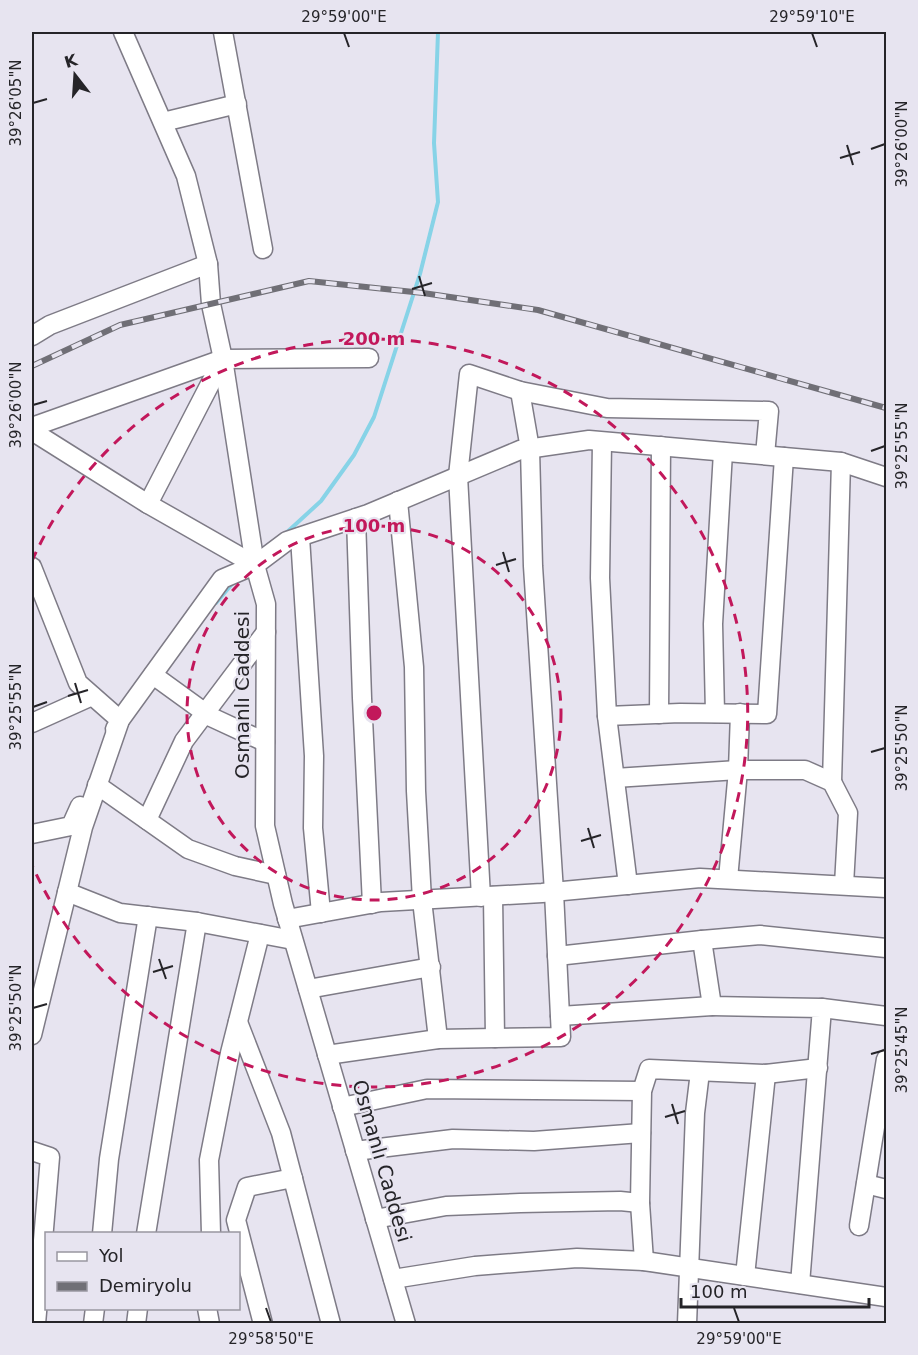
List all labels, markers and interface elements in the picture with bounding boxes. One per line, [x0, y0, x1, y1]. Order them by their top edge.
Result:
text: 29°59'00"E [301, 8, 387, 26]
text: 29°59'10"E [769, 8, 855, 26]
north arrow [45, 45, 105, 105]
text: K [62, 50, 80, 72]
text: 39°26'05"N [7, 59, 25, 147]
text: 39°26'00"N [893, 100, 911, 188]
text: 200 m [343, 328, 405, 349]
text: 39°26'00"N [7, 361, 25, 449]
text: 39°25'55"N [893, 402, 911, 490]
text: 100 m [343, 515, 405, 536]
street label: Osmanlı Caddesi [230, 611, 254, 779]
text: 39°25'55"N [7, 663, 25, 751]
centre of rings [364, 703, 384, 723]
text: 39°25'50"N [893, 704, 911, 792]
text: 39°25'50"N [7, 964, 25, 1052]
text: 39°25'45"N [893, 1006, 911, 1094]
street label: Osmanlı Caddesi [347, 1077, 417, 1245]
legend [45, 1232, 240, 1310]
text: Yol [98, 1245, 124, 1266]
scale bar [681, 1271, 868, 1309]
text: Demiryolu [99, 1275, 192, 1296]
text: 100 m [690, 1281, 748, 1302]
text: 29°58'50"E [228, 1330, 314, 1348]
text: 29°59'00"E [696, 1330, 782, 1348]

